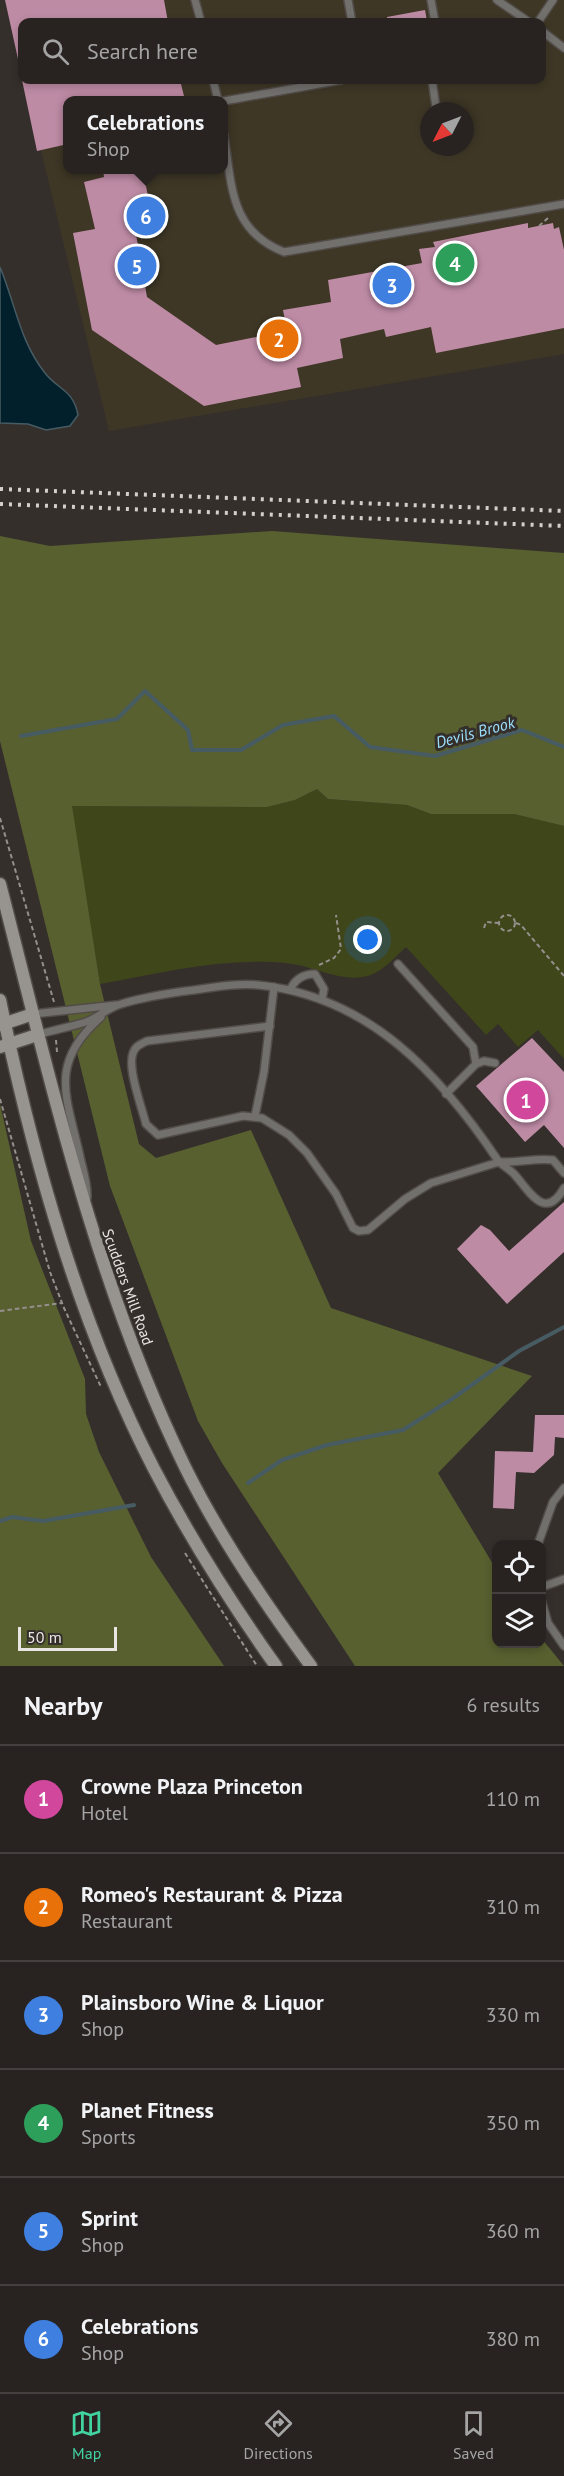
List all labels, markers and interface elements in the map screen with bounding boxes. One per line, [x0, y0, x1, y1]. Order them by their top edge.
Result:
search box [18, 18, 546, 84]
icon: search [39, 35, 72, 68]
text: Search here [87, 37, 198, 65]
popup [63, 96, 228, 174]
north arrow [420, 102, 474, 156]
text: Celebrations [87, 108, 204, 136]
text: Shop [87, 136, 130, 162]
pin: 6 [126, 194, 166, 238]
pin: 4 [436, 240, 474, 286]
pin: 5 [118, 244, 156, 288]
pin: 3 [372, 262, 412, 308]
pin: 2 [260, 316, 298, 362]
water label: Devils Brook [433, 712, 517, 752]
your location [353, 925, 382, 954]
pin: 1 [506, 1078, 546, 1122]
street label: Scudders Mill Road [98, 1226, 158, 1348]
map controls [492, 1540, 546, 1648]
button: locate [492, 1540, 546, 1594]
button: layers [492, 1594, 546, 1648]
scale bar [18, 1624, 117, 1652]
text: 50 m [27, 1627, 62, 1647]
text: Nearby [24, 1689, 102, 1722]
text: 6 results [467, 1692, 540, 1718]
text: Crowne Plaza Princeton [81, 1772, 303, 1800]
text: 1 [38, 1786, 49, 1812]
text: 110 m [486, 1786, 540, 1812]
text: Hotel [81, 1800, 128, 1826]
text: Romeo's Restaurant & Pizza [81, 1880, 343, 1908]
text: 2 [38, 1894, 49, 1920]
text: 310 m [486, 1894, 540, 1920]
text: Restaurant [81, 1908, 172, 1934]
text: Plainsboro Wine & Liquor [81, 1988, 324, 2016]
text: 3 [38, 2002, 49, 2028]
text: 330 m [486, 2002, 540, 2028]
text: Shop [81, 2016, 124, 2042]
text: Planet Fitness [81, 2096, 214, 2124]
text: 4 [38, 2110, 49, 2136]
text: 350 m [486, 2110, 540, 2136]
text: Sports [81, 2124, 136, 2150]
text: Sprint [81, 2204, 138, 2232]
text: 5 [38, 2218, 49, 2244]
text: 360 m [486, 2218, 540, 2244]
text: Shop [81, 2232, 124, 2258]
text: Celebrations [81, 2312, 198, 2340]
text: 6 [38, 2326, 49, 2352]
text: 380 m [486, 2326, 540, 2352]
text: Shop [81, 2340, 124, 2366]
tab: Map [70, 2407, 103, 2463]
tab: Directions [244, 2407, 313, 2463]
tab: Saved [453, 2407, 494, 2463]

